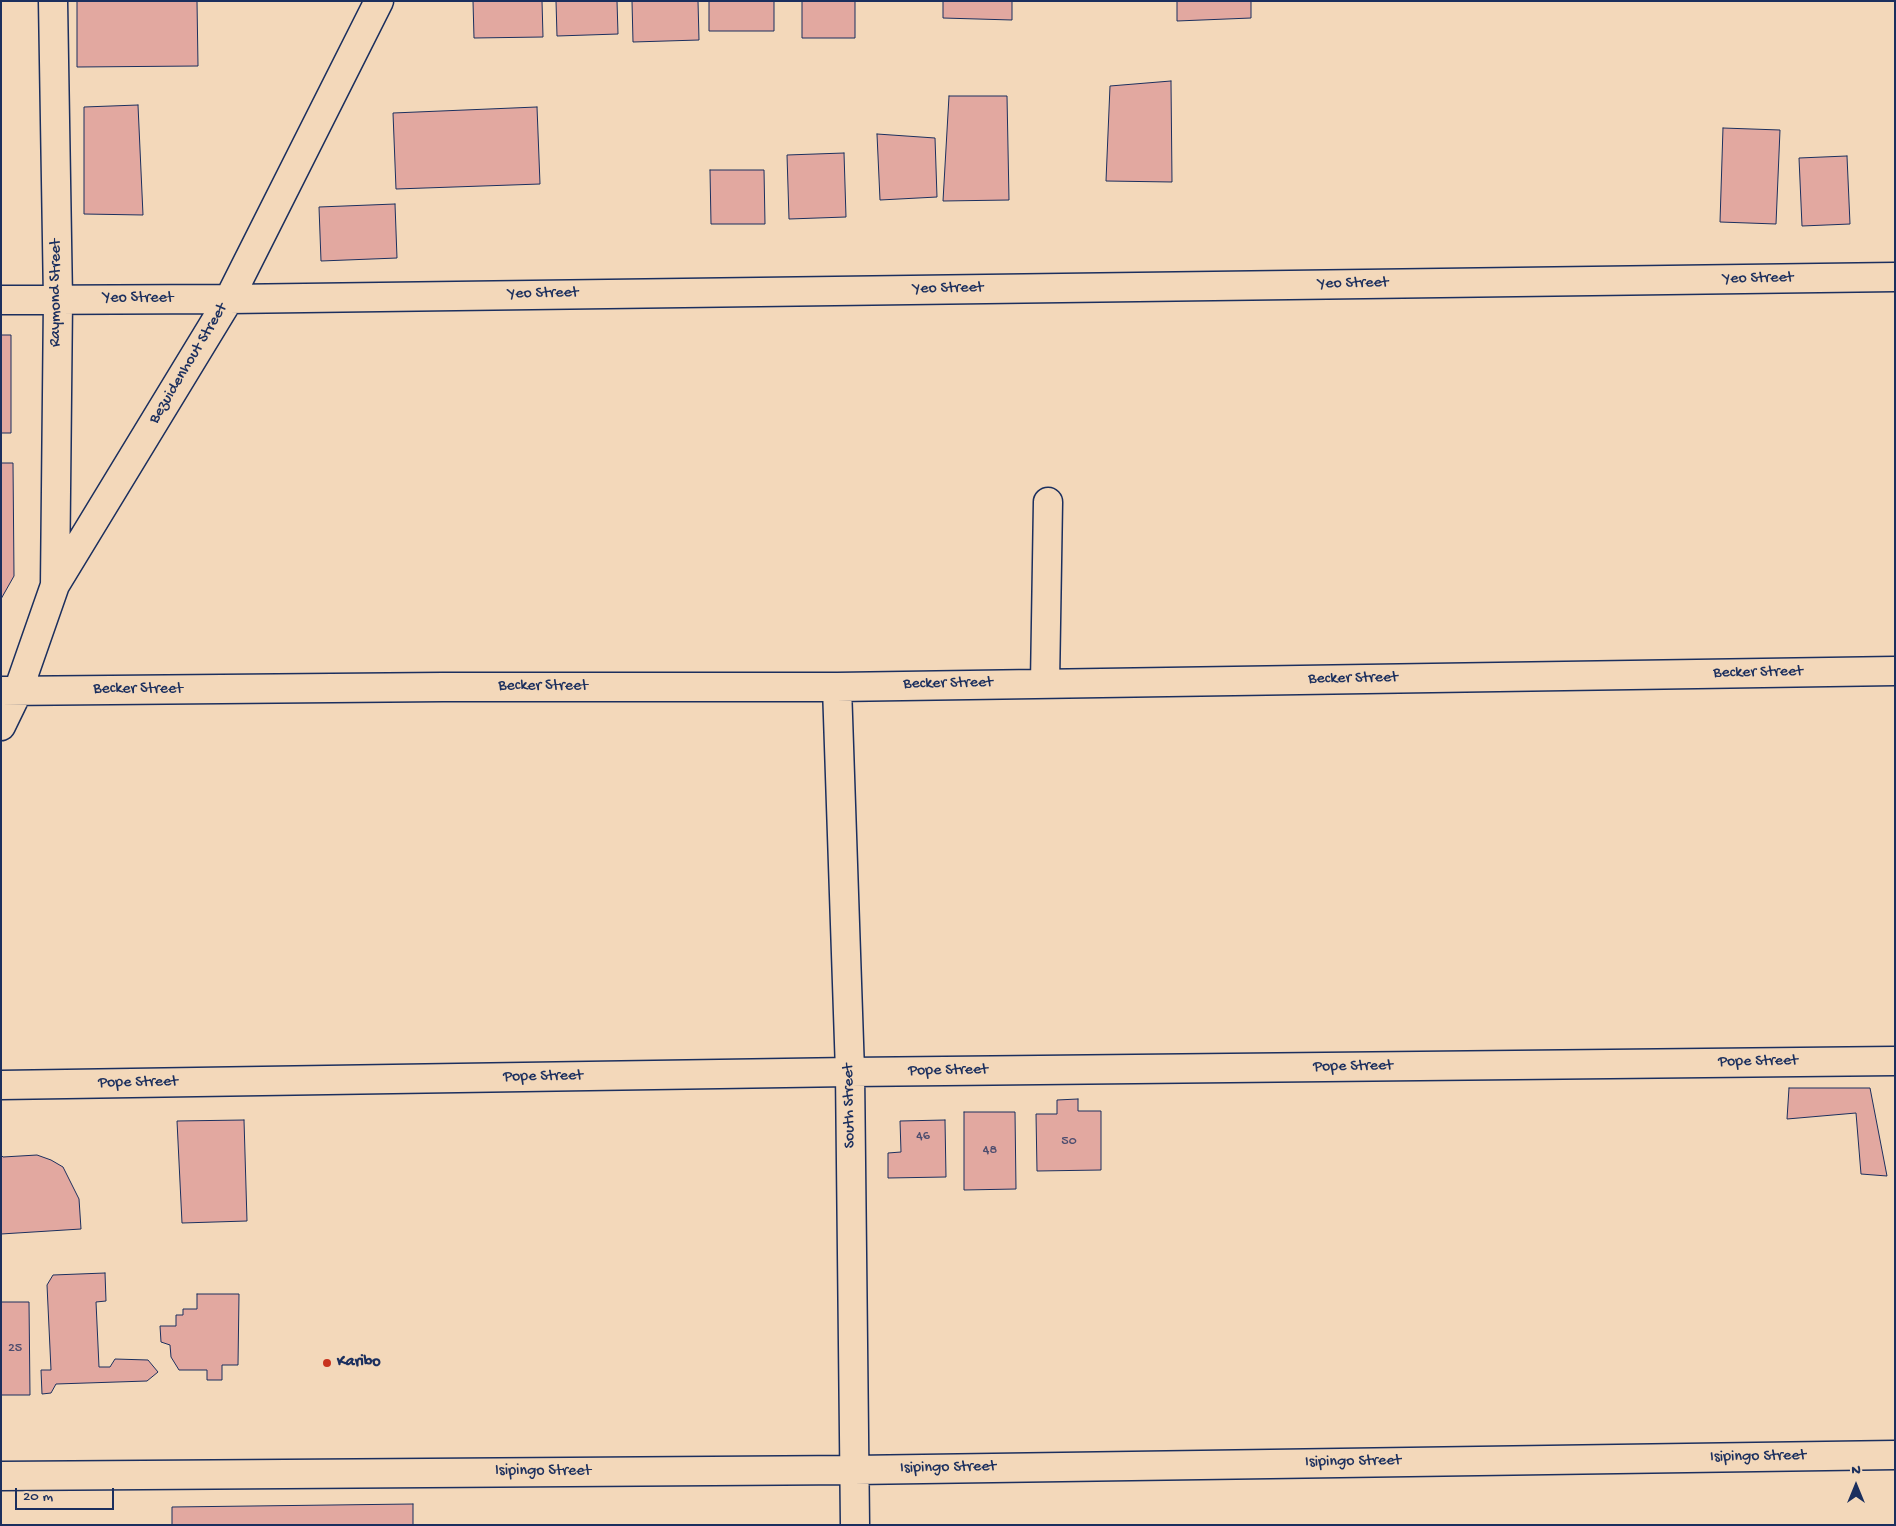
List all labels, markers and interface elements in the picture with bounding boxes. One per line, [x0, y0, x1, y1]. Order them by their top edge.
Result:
street label: Raymond Street [47, 239, 67, 347]
street label: Yeo Street [1723, 269, 1793, 289]
street label: Yeo Street [1318, 274, 1388, 294]
street label: Yeo Street [913, 279, 983, 299]
street label: Yeo Street [508, 284, 578, 304]
street label: Yeo Street [103, 289, 173, 309]
street label: Bezuidenhout Street [145, 300, 233, 428]
street label: Becker Street [1713, 663, 1803, 683]
street label: Becker Street [1308, 669, 1398, 689]
street label: Becker Street [903, 674, 993, 694]
street label: Becker Street [498, 677, 588, 697]
street label: Becker Street [93, 680, 183, 700]
street label: Pope Street [1718, 1052, 1798, 1072]
street label: Pope Street [1313, 1057, 1393, 1077]
street label: Pope Street [908, 1061, 988, 1081]
street label: South Street [840, 1063, 860, 1149]
street label: Pope Street [503, 1067, 583, 1087]
street label: Pope Street [98, 1073, 178, 1093]
house number: 46 [916, 1129, 930, 1145]
house number: 50 [1061, 1134, 1077, 1150]
house number: 48 [983, 1143, 997, 1159]
house number: 25 [8, 1341, 22, 1357]
place label: Karibo [337, 1353, 381, 1373]
marker: Karibo [321, 1357, 333, 1369]
street label: Isipingo Street [1710, 1447, 1806, 1467]
street label: Isipingo Street [1305, 1452, 1401, 1472]
street label: Isipingo Street [900, 1458, 996, 1478]
north arrow [1831, 1461, 1881, 1511]
street label: Isipingo Street [495, 1462, 591, 1482]
text: N [1851, 1462, 1861, 1479]
scale bar [18, 1478, 116, 1510]
text: 20 m [23, 1488, 53, 1506]

